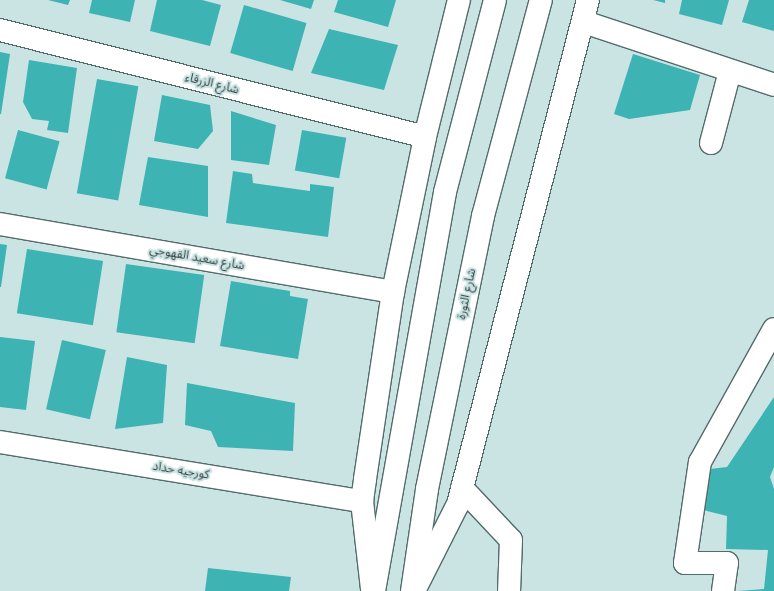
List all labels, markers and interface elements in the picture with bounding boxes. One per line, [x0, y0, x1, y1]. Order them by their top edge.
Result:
street label: شارع الزرقاء [183, 70, 241, 98]
street label: شارع سعيد القهوجي [148, 243, 246, 273]
street label: شارع الثورة [455, 267, 479, 321]
street label: كورجيه حداد [152, 459, 210, 483]

